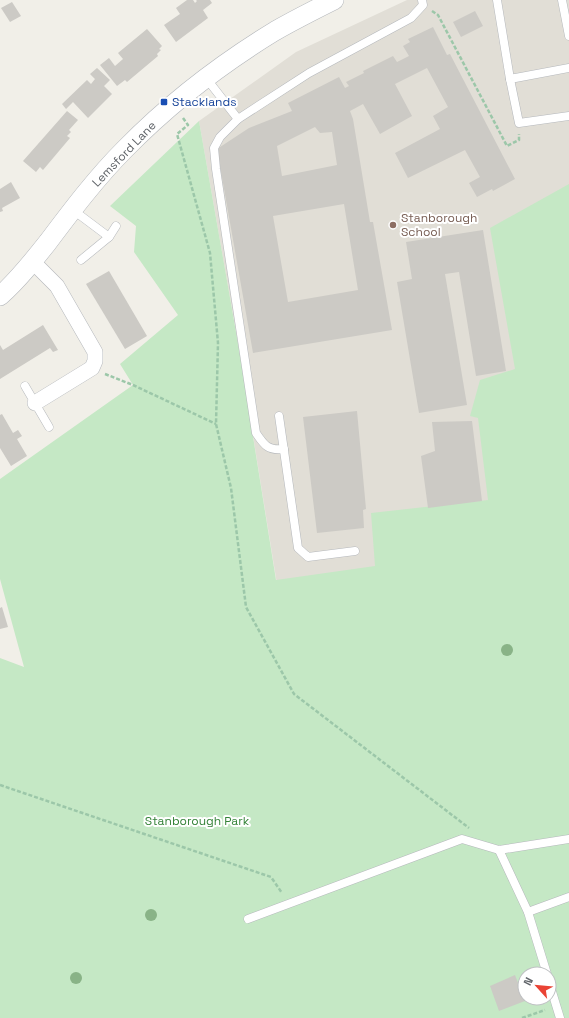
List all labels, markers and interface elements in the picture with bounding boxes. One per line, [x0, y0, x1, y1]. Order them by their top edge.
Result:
place label: Stacklands [172, 94, 236, 110]
marker: Stacklands [159, 97, 169, 107]
street label: Lemsford Lane [89, 118, 159, 190]
place label: Stanborough School [401, 210, 477, 240]
marker: Stanborough School [388, 220, 398, 230]
park label: Stanborough Park [145, 813, 250, 829]
north arrow [517, 966, 557, 1006]
text: N [520, 975, 536, 988]

